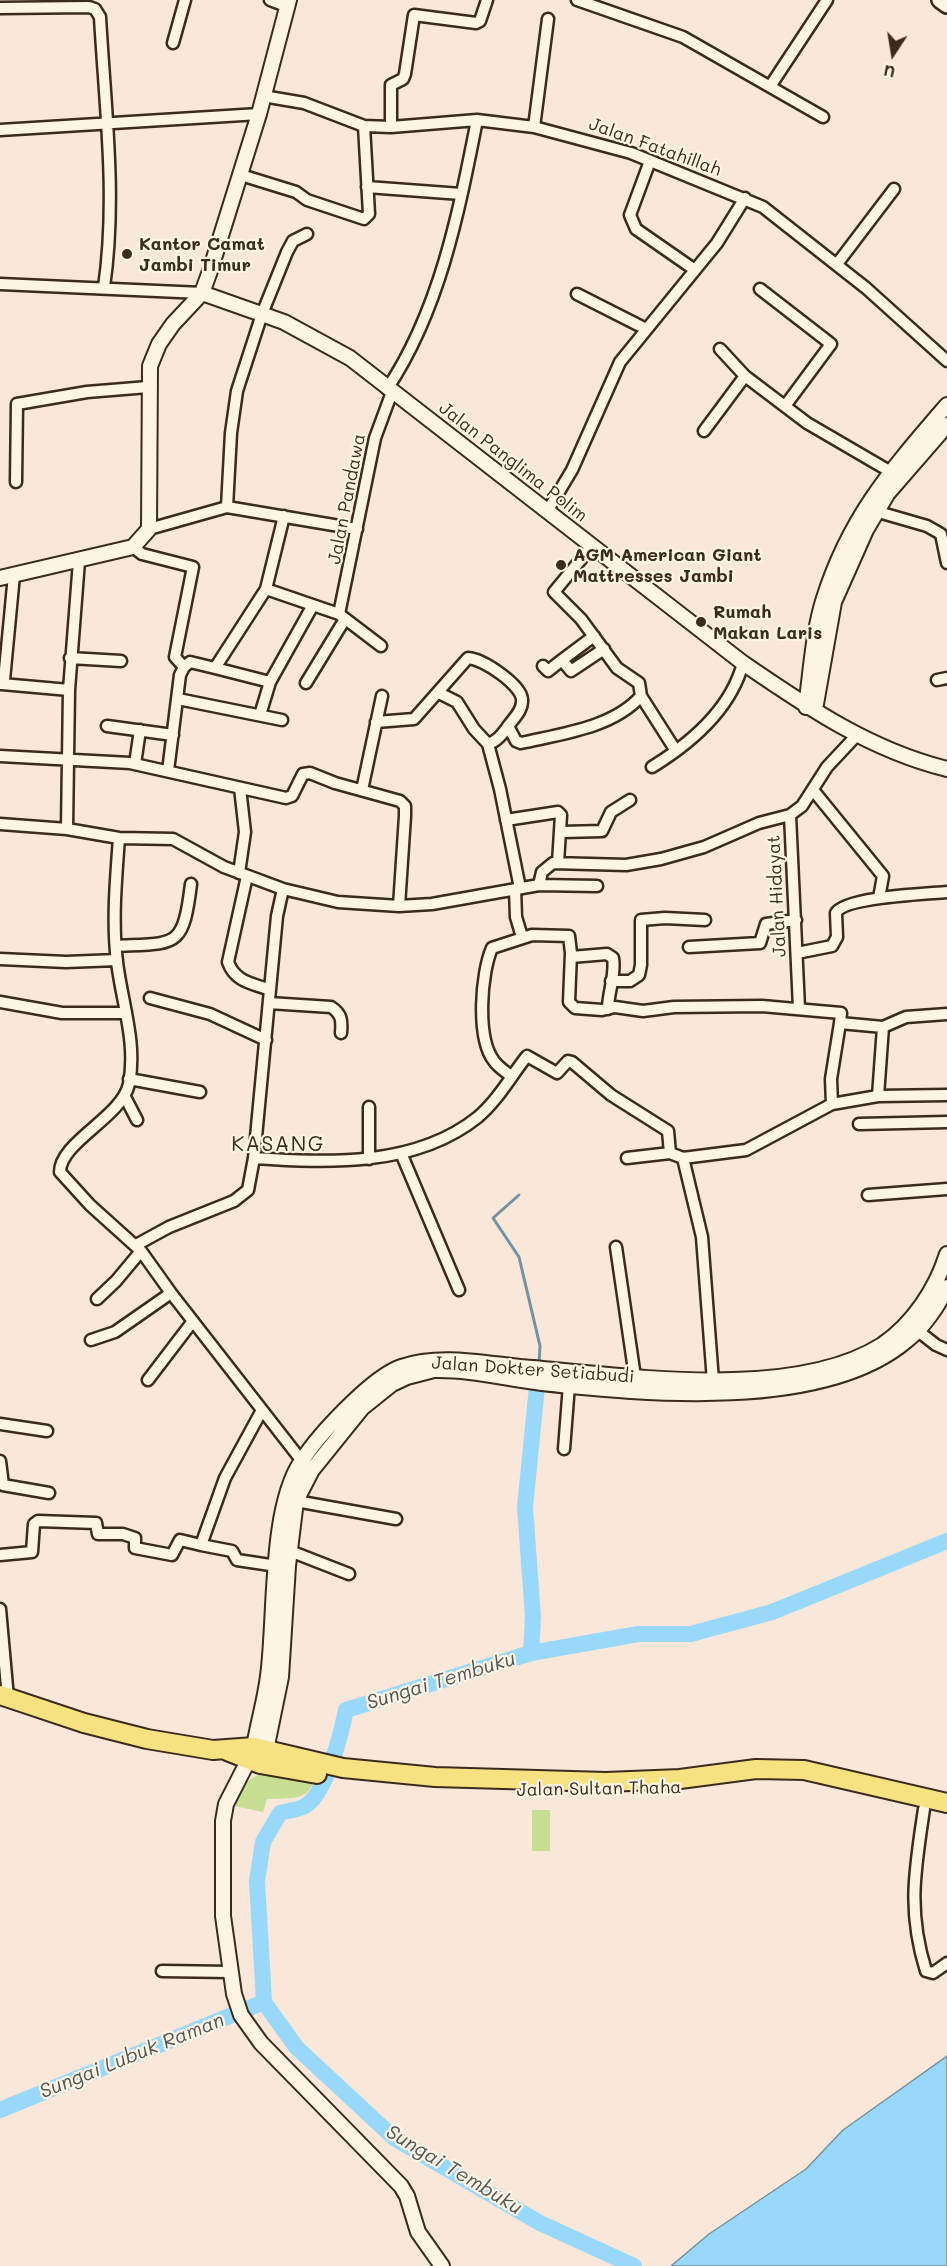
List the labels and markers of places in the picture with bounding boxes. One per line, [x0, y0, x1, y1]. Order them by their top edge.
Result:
place label: Kantor Camat Jambi Timur [139, 233, 265, 276]
marker: Kantor Camat Jambi Timur [120, 247, 134, 261]
place label: AGM American Giant Mattresses Jambi [573, 544, 761, 586]
marker: AGM American Giant Mattresses Jambi [554, 558, 568, 572]
place label: Rumah Makan Laris [713, 601, 822, 644]
marker: Rumah Makan Laris [694, 615, 708, 629]

